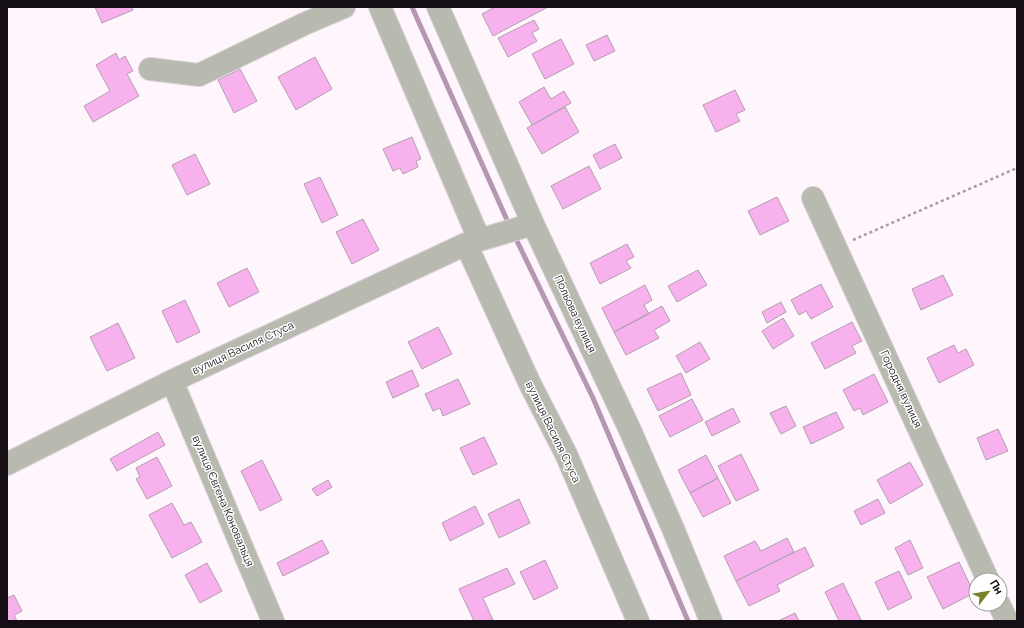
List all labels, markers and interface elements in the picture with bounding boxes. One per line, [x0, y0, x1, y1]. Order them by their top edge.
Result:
street label: Польова вулиця [551, 273, 599, 355]
street label: вулиця Василя Стуса [190, 319, 296, 377]
street label: Городня вулиця [877, 348, 925, 430]
street label: вулиця Василя Стуса [523, 379, 583, 485]
street label: вулиця Євгена Коновальця [189, 434, 257, 568]
north arrow [968, 572, 1008, 612]
text: Пн [987, 577, 1005, 597]

